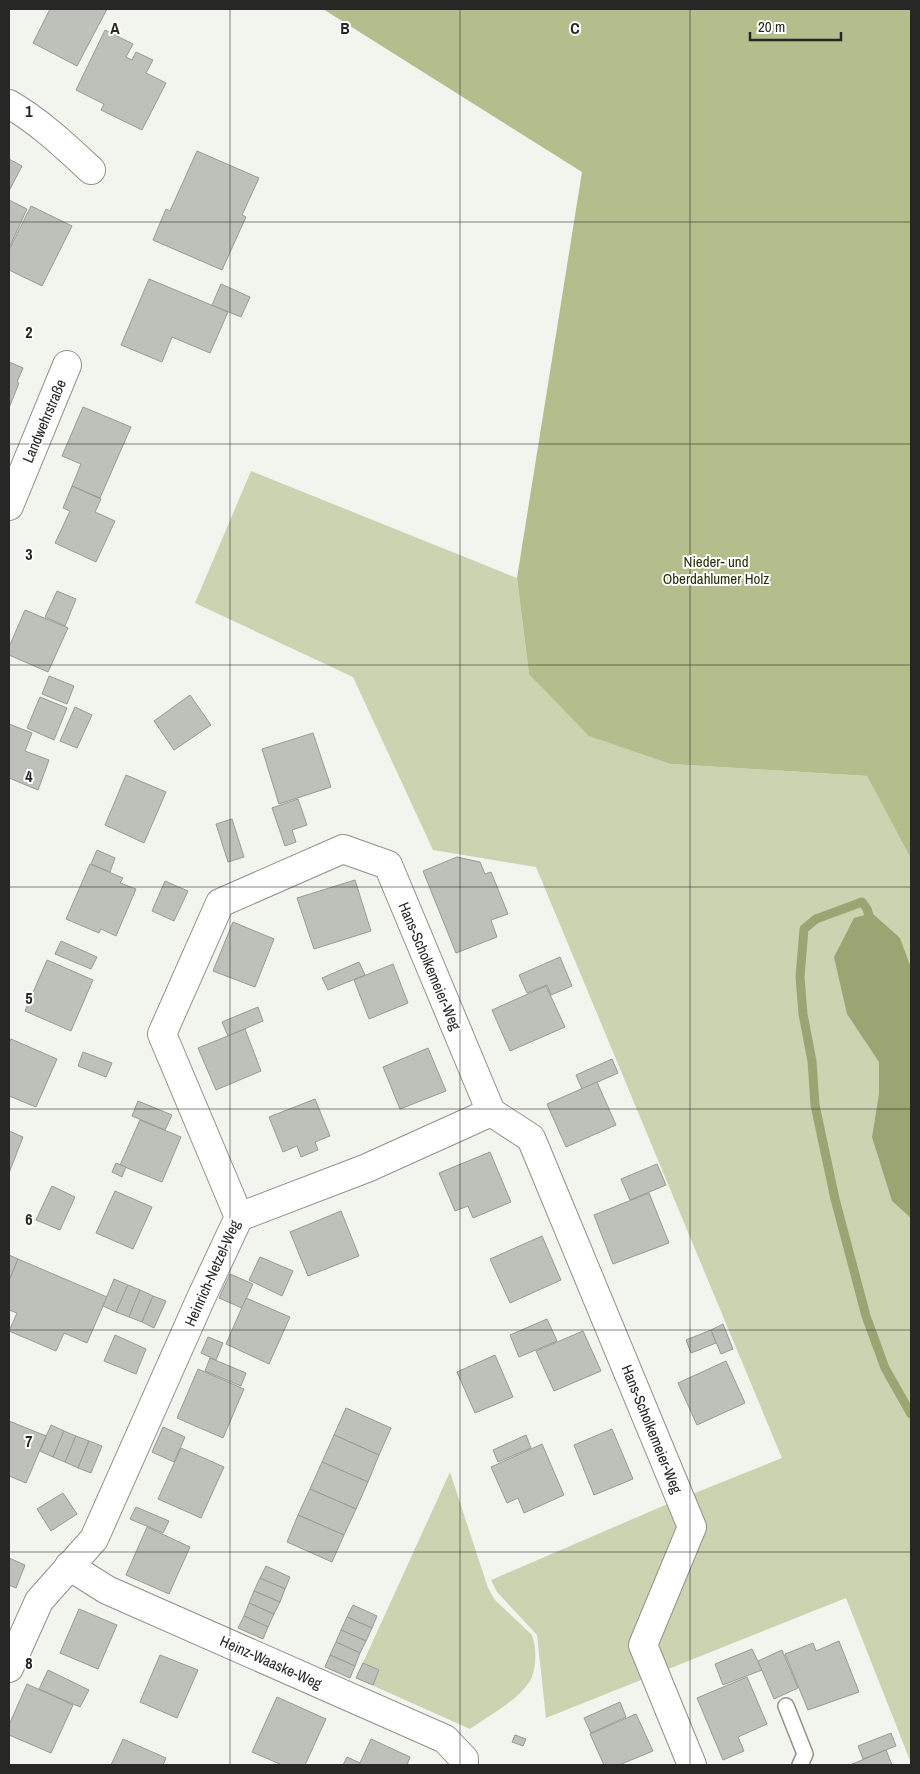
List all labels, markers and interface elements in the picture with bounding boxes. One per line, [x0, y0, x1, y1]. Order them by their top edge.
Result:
scale bar [750, 10, 841, 42]
text: 20 m [758, 16, 785, 37]
text: A [110, 17, 120, 39]
text: B [340, 17, 350, 39]
text: C [570, 17, 580, 39]
text: 1 [25, 100, 33, 122]
text: 2 [25, 321, 33, 343]
street label: Landwehrstraße [17, 376, 71, 466]
text: 3 [25, 543, 33, 565]
park label: Nieder- und Oberdahlumer Holz [663, 551, 769, 589]
text: 4 [25, 765, 33, 787]
street label: Hans-Scholkemeier-Weg [394, 899, 467, 1033]
text: 5 [25, 987, 33, 1009]
text: 6 [25, 1208, 33, 1230]
street label: Heinrich-Netzel-Weg [179, 1216, 245, 1330]
street label: Hans-Scholkemeier-Weg [617, 1361, 687, 1497]
text: 7 [25, 1430, 33, 1452]
street label: Heinz-Waaske-Weg [217, 1630, 325, 1694]
text: 8 [25, 1652, 33, 1674]

